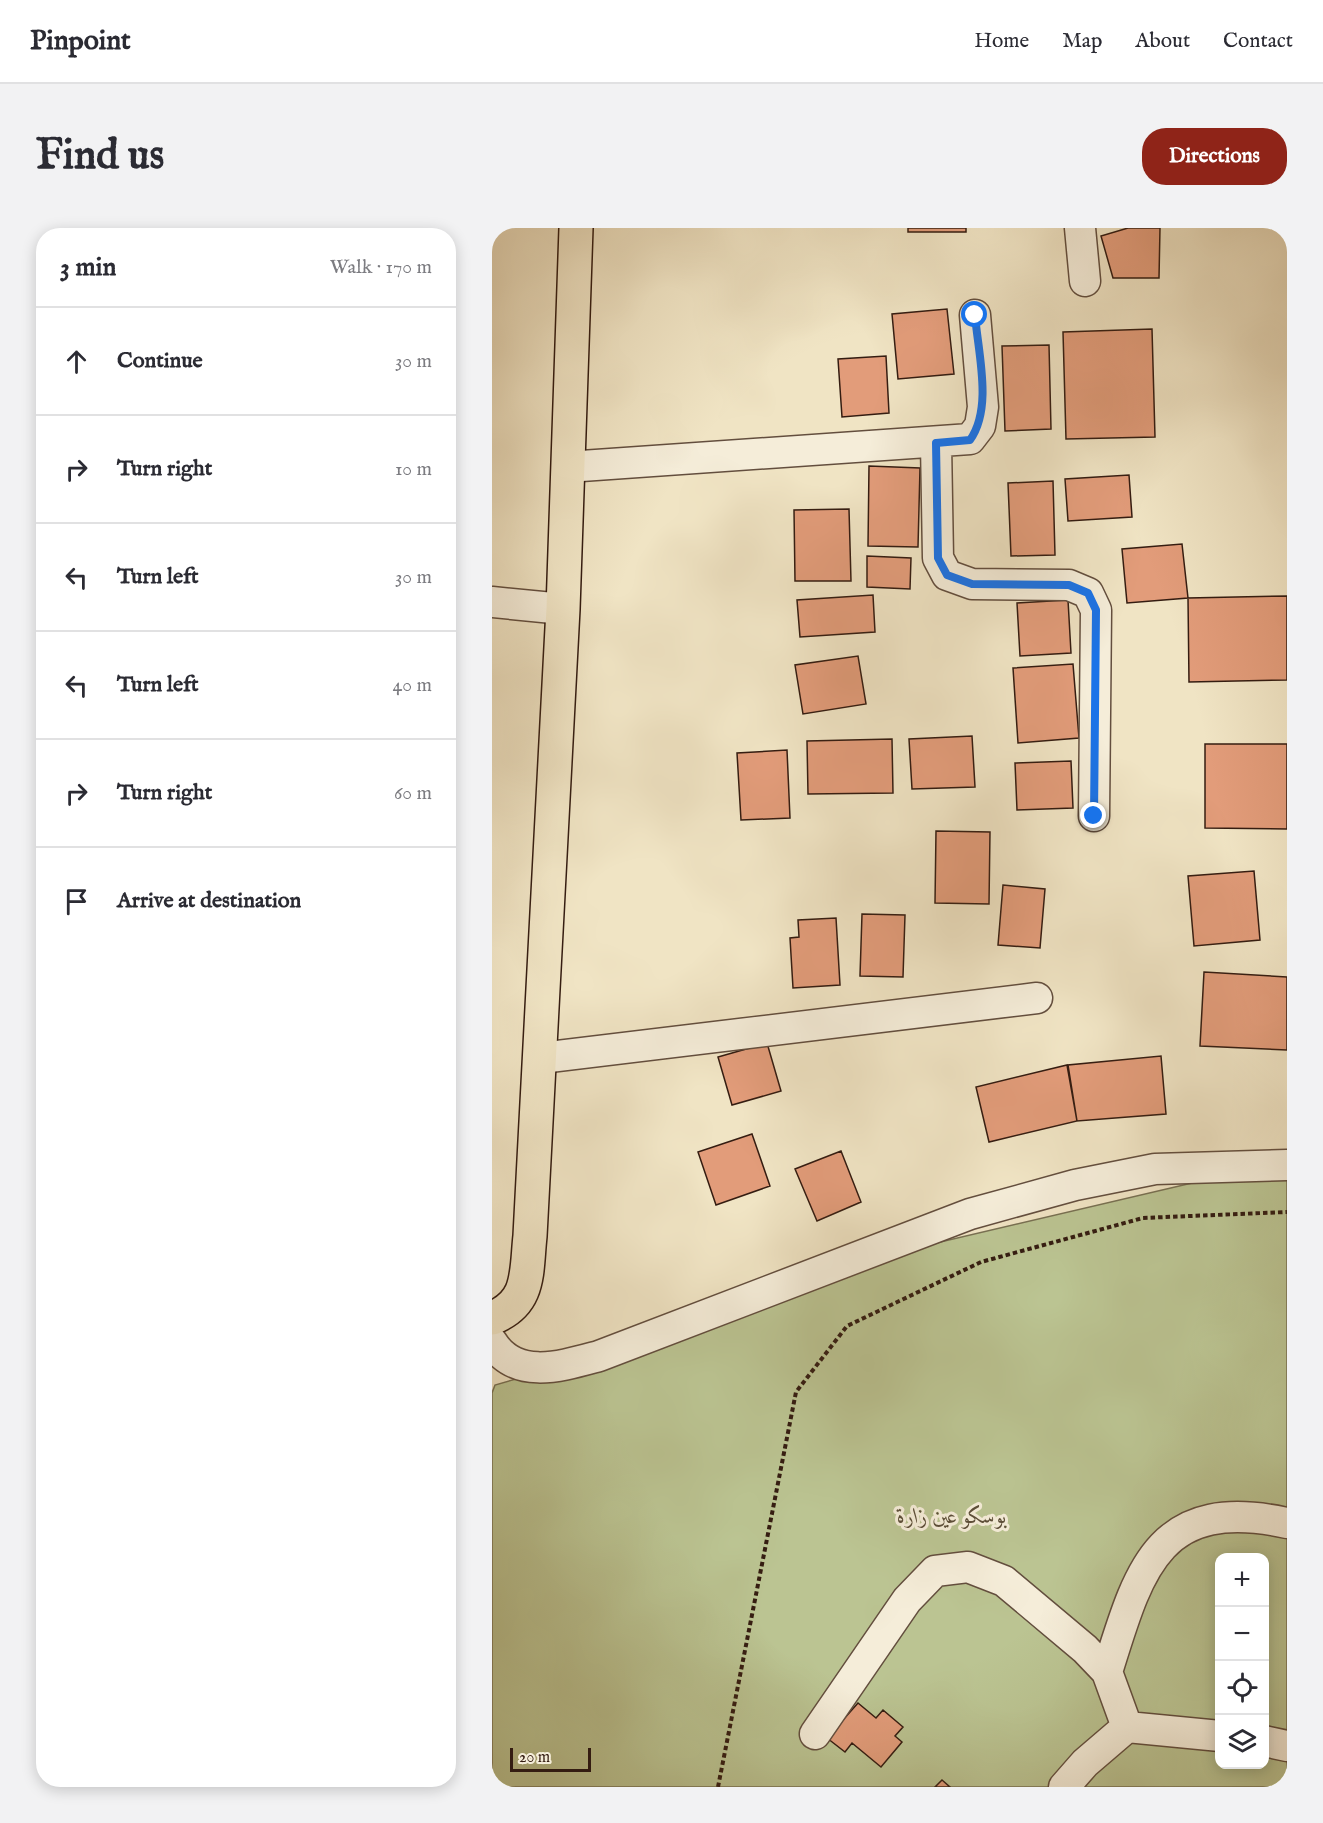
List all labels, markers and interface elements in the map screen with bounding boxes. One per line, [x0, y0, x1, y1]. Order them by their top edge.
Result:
text: Pinpoint [30, 24, 131, 59]
text: Home [974, 28, 1029, 55]
text: Map [1062, 28, 1102, 55]
text: About [1135, 28, 1190, 55]
text: Contact [1223, 28, 1293, 55]
button: Directions [1142, 128, 1287, 185]
text: Find us [36, 130, 164, 183]
text: 3 min [60, 251, 116, 284]
text: Walk · 170 m [330, 255, 432, 280]
route start [961, 301, 987, 327]
icon: ahead [60, 345, 93, 378]
text: Continue [117, 347, 203, 375]
text: 30 m [395, 349, 432, 374]
icon: right [60, 453, 93, 486]
text: Turn right [117, 455, 212, 483]
text: 10 m [395, 457, 432, 482]
icon: left [60, 561, 93, 594]
text: Turn left [117, 563, 199, 591]
text: 30 m [395, 565, 432, 590]
icon: left [60, 669, 93, 702]
text: Turn left [117, 671, 199, 699]
text: 40 m [393, 673, 432, 698]
icon: right [60, 777, 93, 810]
text: Turn right [117, 779, 212, 807]
text: 60 m [394, 781, 432, 806]
route end [1080, 802, 1106, 828]
icon: arrive [60, 885, 93, 918]
text: Arrive at destination [117, 887, 301, 915]
park label: بوسكو عين زارة [896, 1503, 1007, 1531]
map controls [1215, 1553, 1269, 1769]
button: + [1215, 1553, 1269, 1607]
button: − [1215, 1607, 1269, 1661]
button: locate [1215, 1661, 1269, 1715]
button: layers [1215, 1715, 1269, 1769]
scale bar [510, 1745, 591, 1772]
text: 20 m [519, 1748, 550, 1768]

